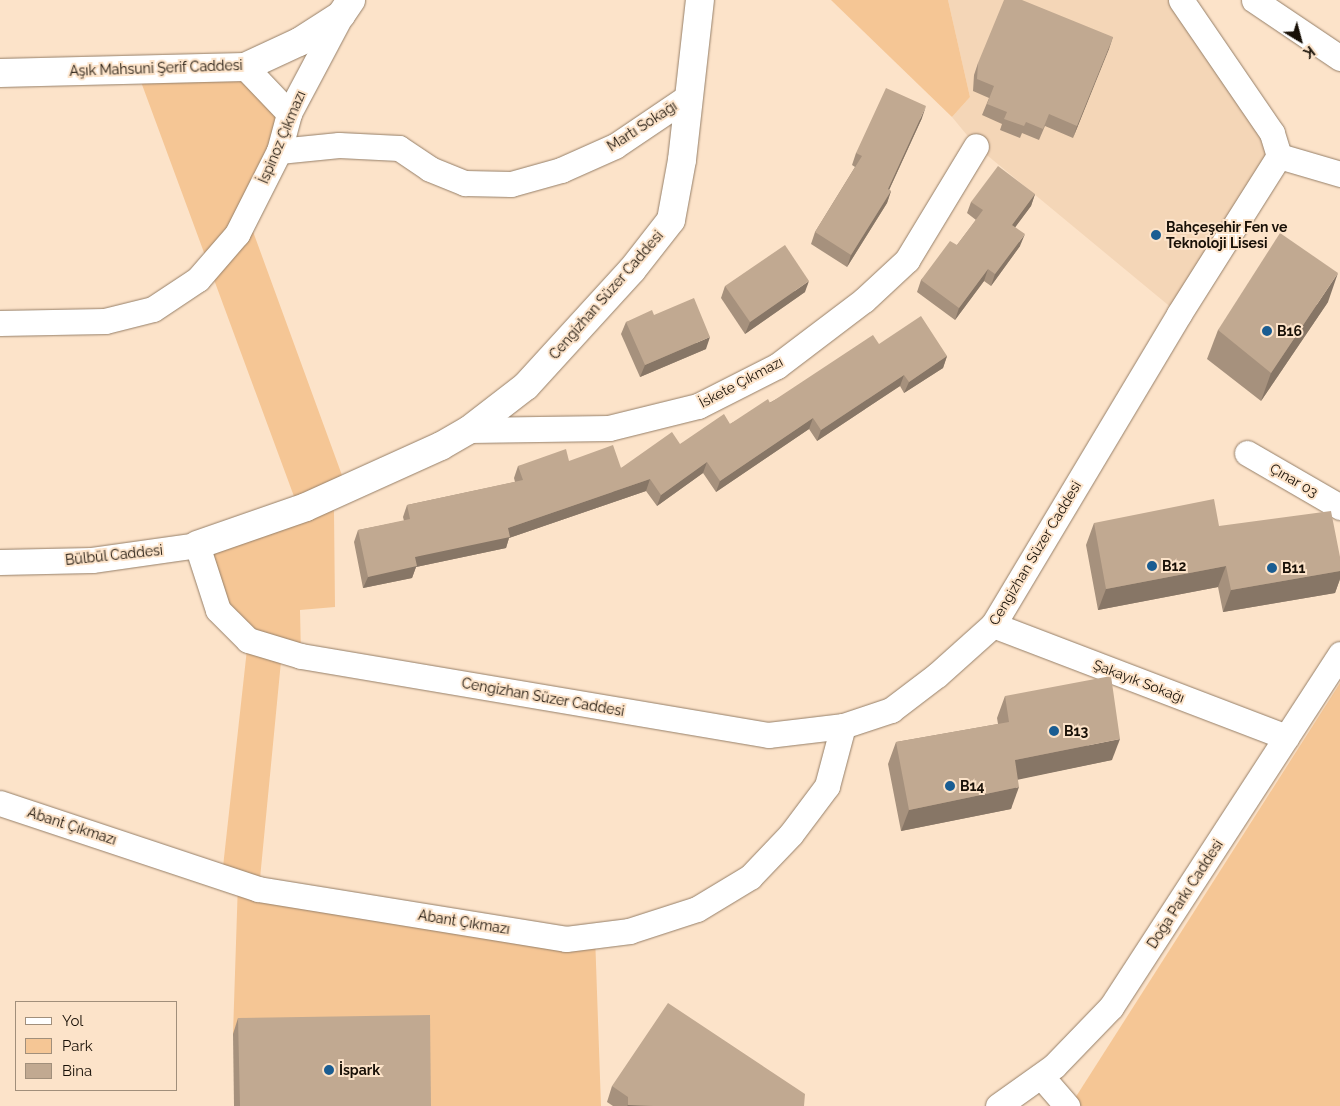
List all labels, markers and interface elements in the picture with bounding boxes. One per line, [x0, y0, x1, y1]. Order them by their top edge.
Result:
north arrow [1275, 15, 1325, 65]
text: K [1300, 43, 1318, 61]
street label: Aşık Mahsuni Şerif Caddesi [69, 57, 243, 79]
street label: İspinoz Çıkmazı [255, 88, 309, 186]
street label: Martı Sokağı [604, 97, 680, 155]
place label: Bahçeşehir Fen ve Teknoloji Lisesi [1166, 219, 1288, 252]
street label: Cengizhan Süzer Caddesi [546, 227, 666, 363]
marker: Bahçeşehir Fen ve Teknoloji Lisesi [1150, 229, 1162, 241]
place label: B16 [1277, 323, 1302, 339]
marker: B16 [1261, 325, 1273, 337]
street label: İskete Çıkmazı [696, 353, 786, 411]
street label: Çınar 03 [1267, 459, 1321, 501]
street label: Cengizhan Süzer Caddesi [985, 478, 1085, 628]
street label: Bülbül Caddesi [64, 541, 164, 569]
place label: B12 [1162, 558, 1186, 574]
marker: B12 [1146, 560, 1158, 572]
place label: B11 [1282, 560, 1305, 576]
marker: B11 [1266, 562, 1278, 574]
street label: Şakayık Sokağı [1091, 656, 1187, 706]
street label: Cengizhan Süzer Caddesi [460, 674, 626, 720]
place label: B13 [1064, 723, 1088, 739]
marker: B13 [1048, 725, 1060, 737]
place label: B14 [960, 778, 984, 794]
marker: B14 [944, 780, 956, 792]
street label: Abant Çıkmazı [25, 804, 119, 848]
street label: Doğa Parkı Caddesi [1144, 837, 1226, 951]
street label: Abant Çıkmazı [417, 906, 511, 938]
legend [15, 1001, 178, 1091]
text: Yol [62, 1012, 83, 1030]
text: Park [62, 1037, 93, 1055]
text: Bina [62, 1062, 92, 1080]
place label: İspark [339, 1062, 380, 1078]
marker: İspark [323, 1064, 335, 1076]

